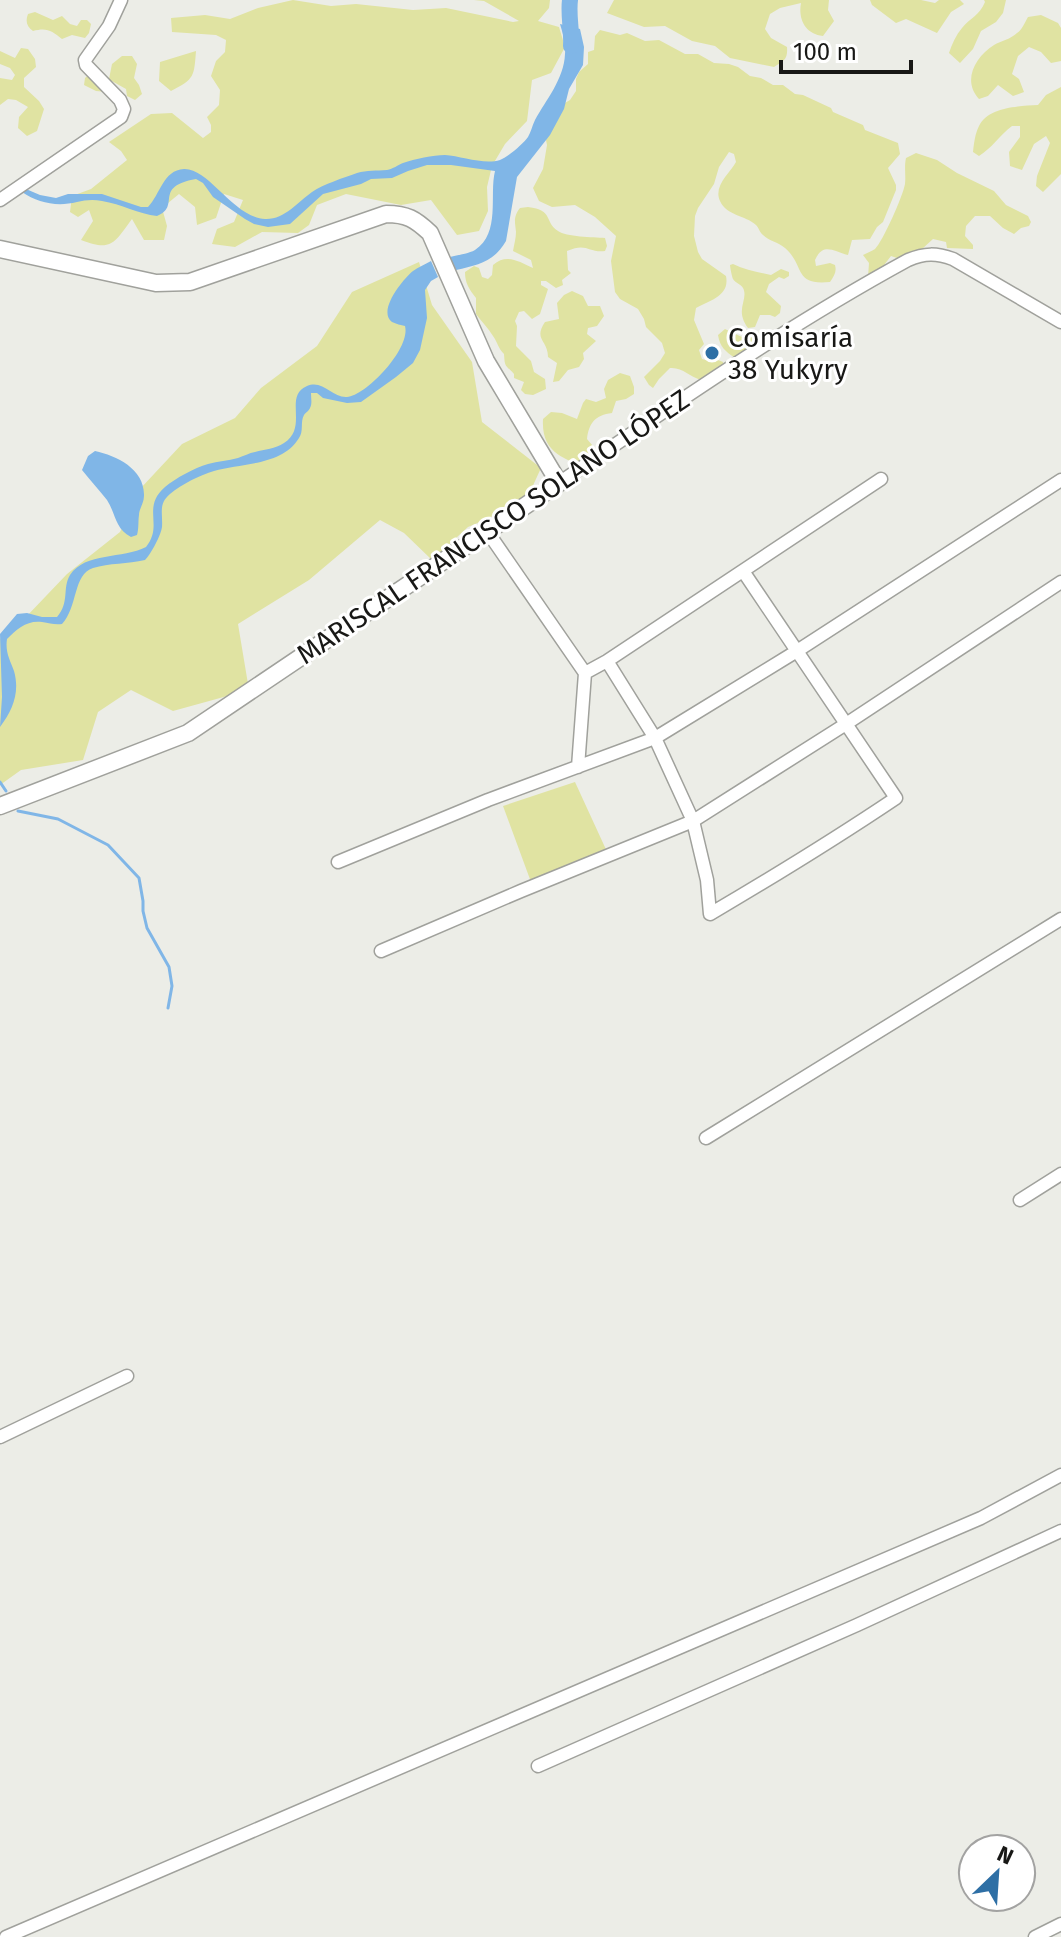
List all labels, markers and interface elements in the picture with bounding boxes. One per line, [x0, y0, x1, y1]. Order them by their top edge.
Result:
scale bar [781, 24, 911, 74]
text: 100 m [793, 38, 857, 66]
place label: Comisaría 38 Yukyry [728, 321, 853, 386]
marker: Comisaría 38 Yukyry [703, 344, 721, 362]
street label: MARISCAL FRANCISCO SOLANO LÓPEZ [290, 383, 696, 671]
north arrow [957, 1833, 1037, 1913]
text: N [993, 1840, 1018, 1871]

